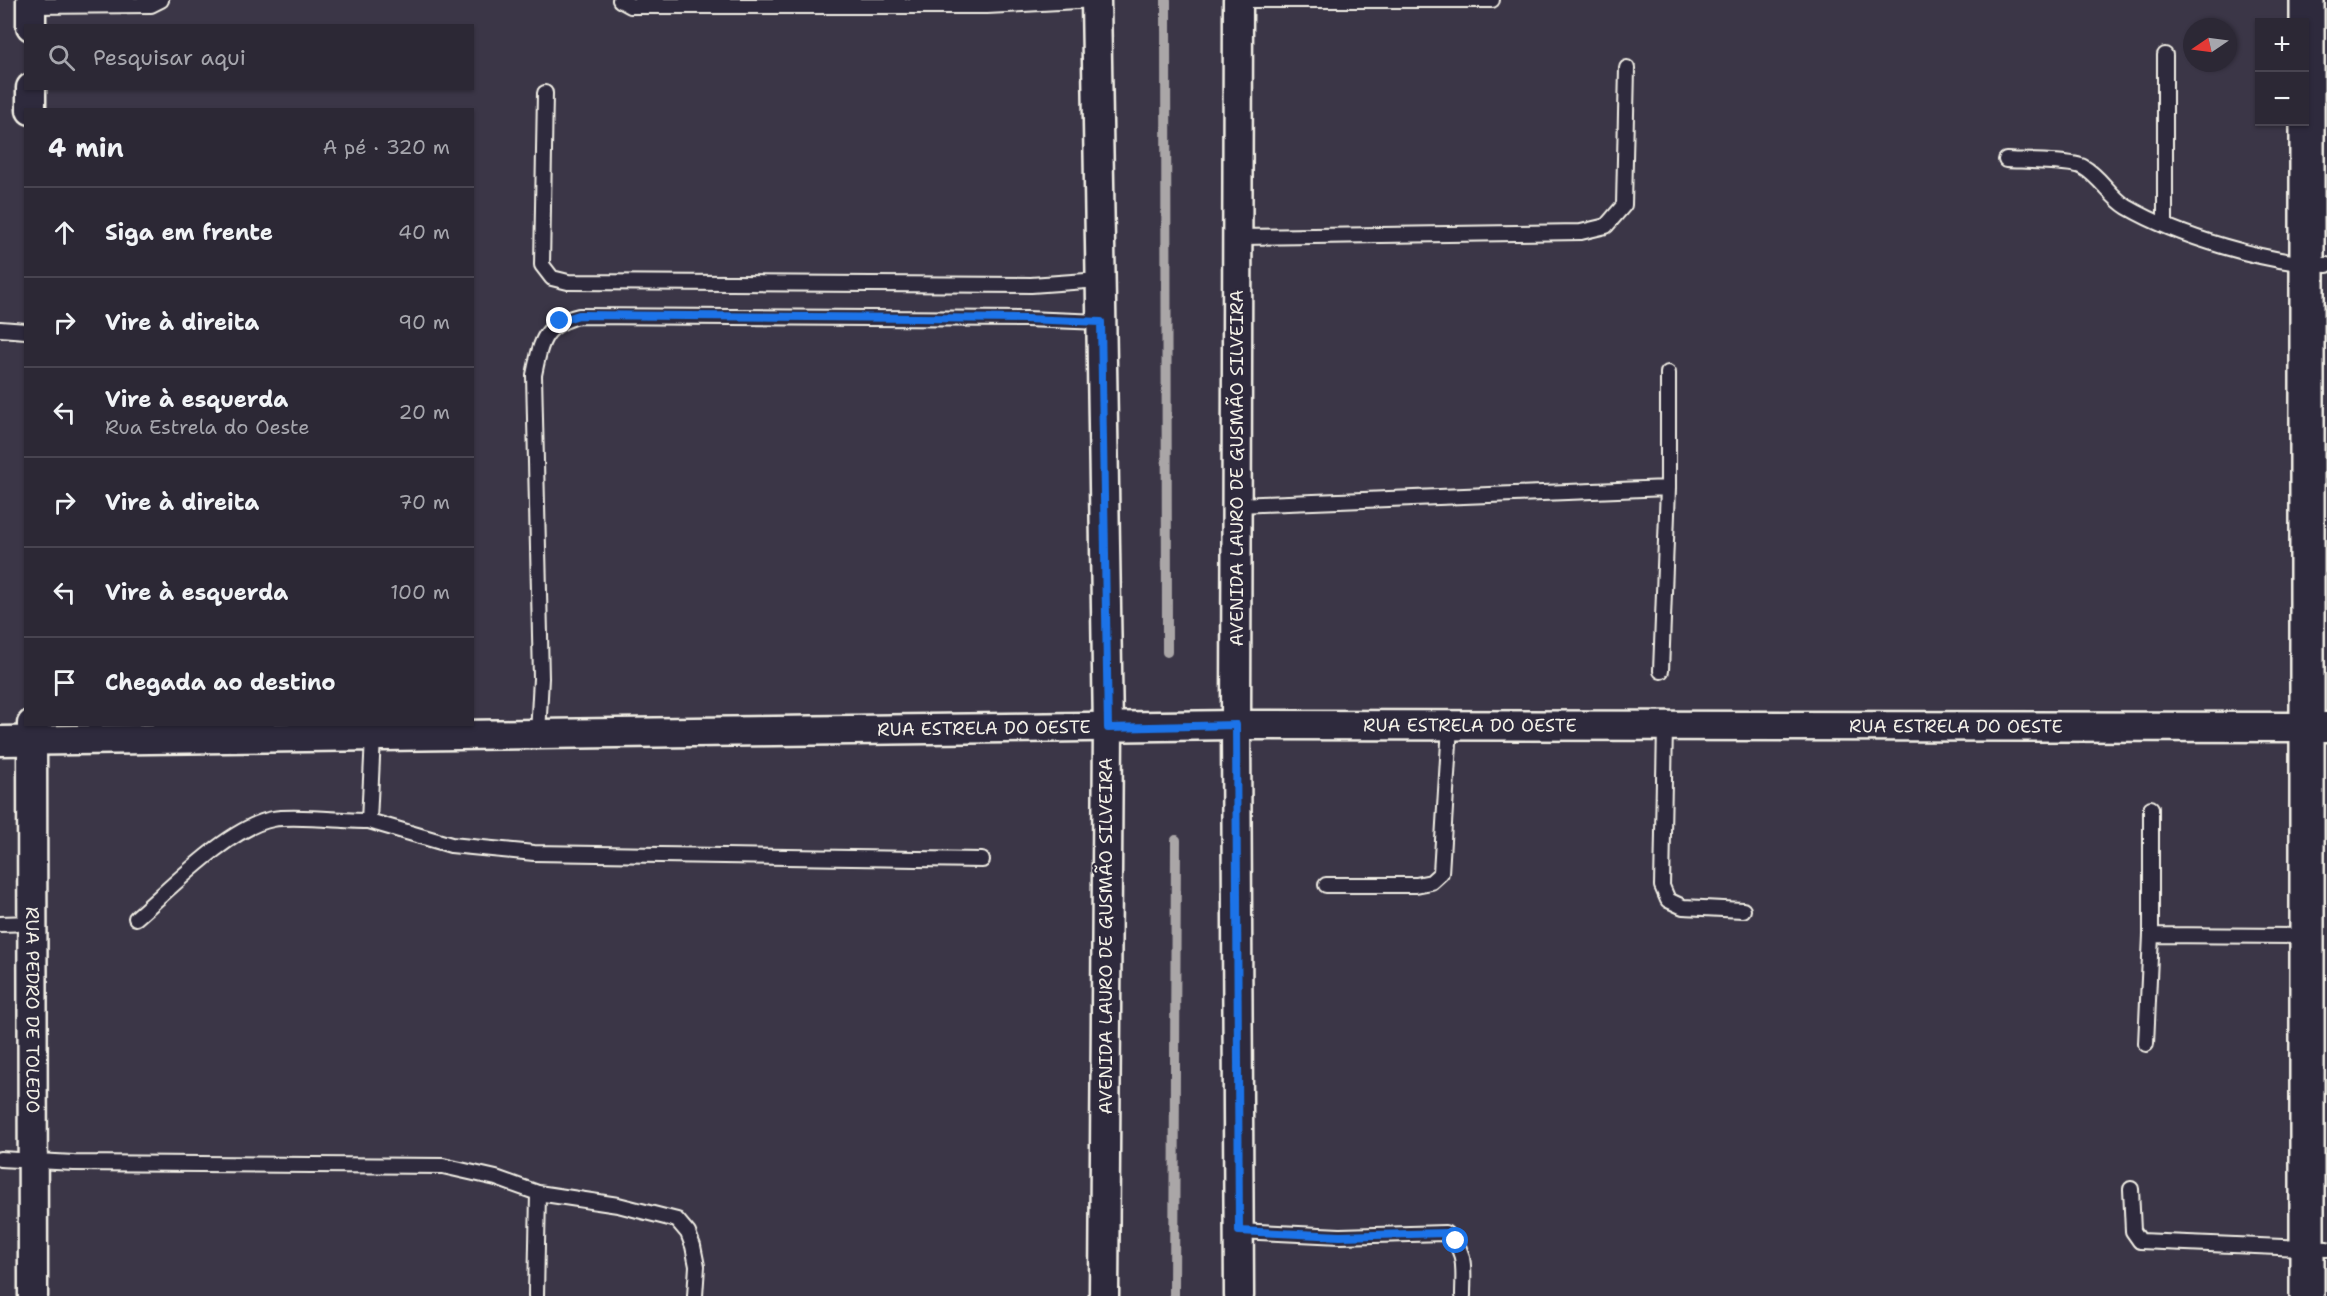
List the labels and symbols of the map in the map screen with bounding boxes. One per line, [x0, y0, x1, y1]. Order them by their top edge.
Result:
north arrow [2183, 18, 2237, 72]
street label: AVENIDA LAURO DE GUSMÃO SILVEIRA [1225, 290, 1249, 646]
route end [546, 307, 572, 333]
street label: RUA ESTRELA DO OESTE [1363, 713, 1577, 738]
street label: RUA ESTRELA DO OESTE [1849, 714, 2063, 739]
street label: RUA ESTRELA DO OESTE [877, 715, 1091, 742]
street label: AVENIDA LAURO DE GUSMÃO SILVEIRA [1094, 758, 1118, 1114]
street label: RUA PEDRO DE TOLEDO [20, 907, 45, 1113]
route start [1442, 1227, 1468, 1253]

